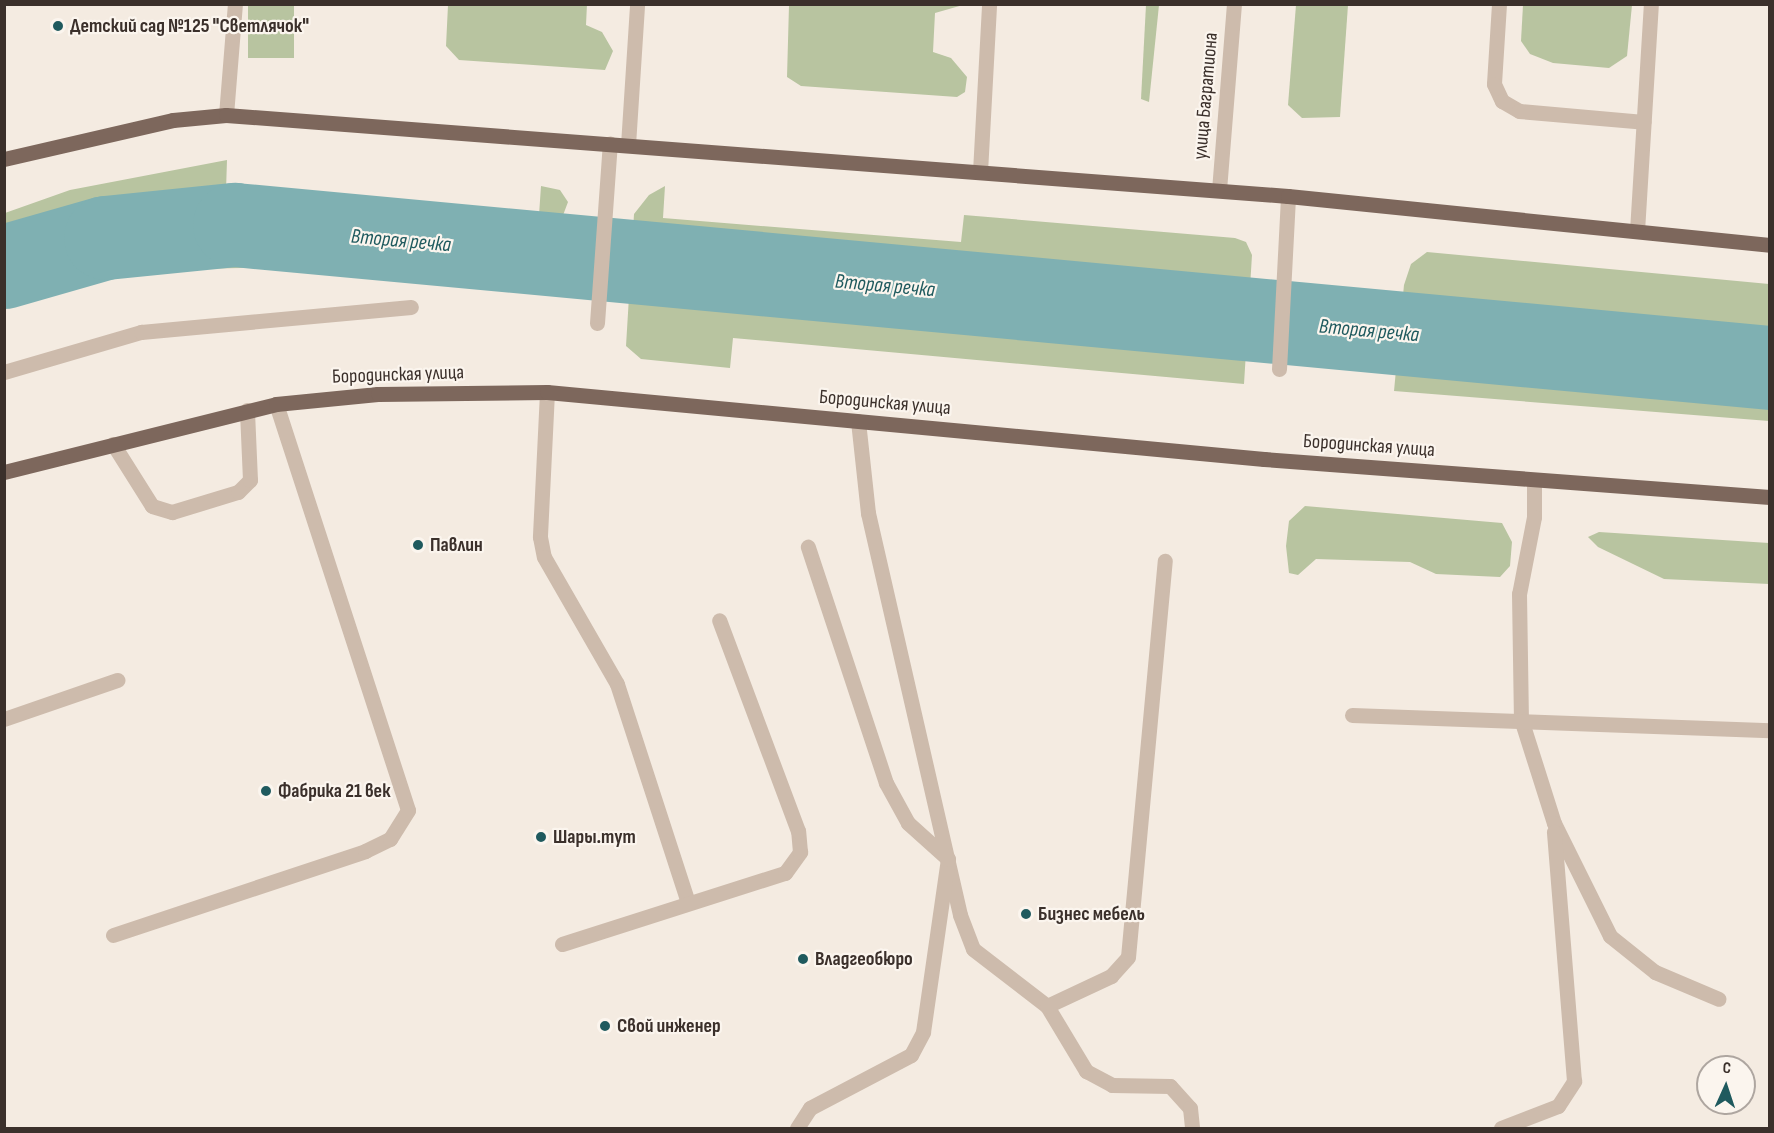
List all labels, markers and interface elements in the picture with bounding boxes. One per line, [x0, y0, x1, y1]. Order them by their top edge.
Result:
place label: Детский сад №125 "Светлячок" [70, 14, 309, 38]
marker: Детский сад №125 "Светлячок" [51, 19, 65, 33]
street label: улица Багратиона [1188, 31, 1224, 161]
water label: Вторая речка [350, 224, 452, 258]
water label: Вторая речка [834, 269, 936, 303]
water label: Вторая речка [1318, 314, 1420, 348]
street label: Бородинская улица [332, 361, 464, 389]
street label: Бородинская улица [818, 385, 952, 421]
street label: Бородинская улица [1302, 429, 1436, 463]
place label: Павлин [430, 533, 483, 557]
marker: Павлин [411, 538, 425, 552]
place label: Фабрика 21 век [278, 779, 391, 803]
marker: Фабрика 21 век [259, 784, 273, 798]
place label: Шары.тут [553, 825, 636, 849]
marker: Шары.тут [534, 830, 548, 844]
place label: Бизнес мебель [1038, 902, 1145, 926]
marker: Бизнес мебель [1019, 907, 1033, 921]
place label: Владгеобюро [815, 947, 913, 971]
marker: Владгеобюро [796, 952, 810, 966]
place label: Свой инженер [617, 1014, 721, 1038]
marker: Свой инженер [598, 1019, 612, 1033]
north arrow [1696, 1055, 1756, 1115]
text: С [1722, 1059, 1731, 1078]

